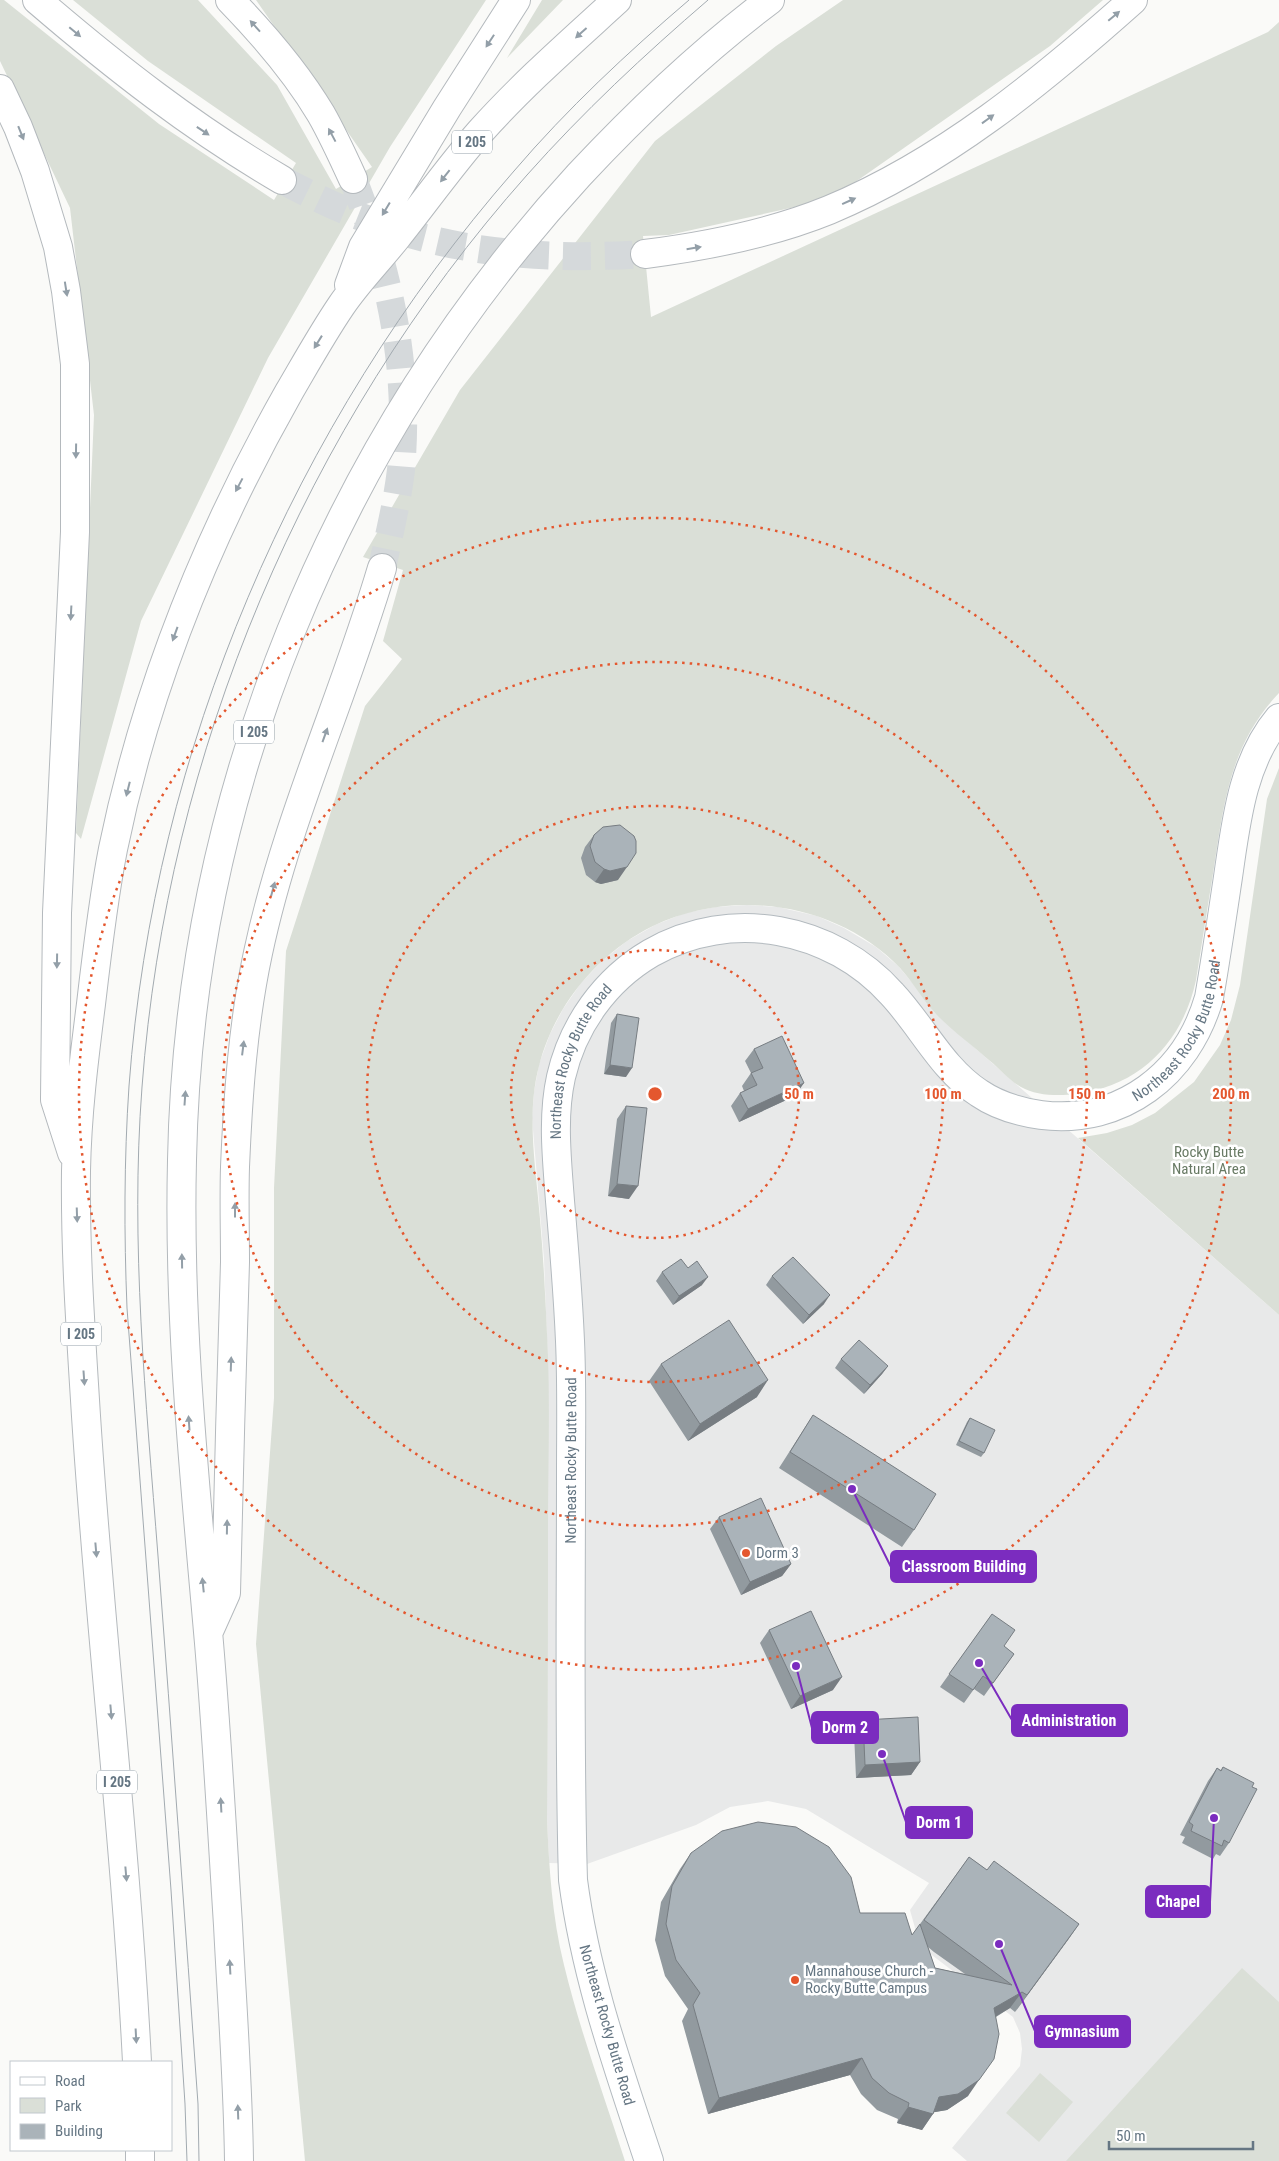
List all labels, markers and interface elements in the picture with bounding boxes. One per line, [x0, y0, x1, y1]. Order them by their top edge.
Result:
one-way arrow [1108, 11, 1121, 22]
one-way arrow [249, 21, 261, 33]
one-way arrow [68, 26, 81, 37]
one-way arrow [576, 27, 588, 39]
one-way arrow [486, 35, 495, 48]
one-way arrow [981, 114, 995, 124]
one-way arrow [17, 126, 25, 141]
one-way arrow [196, 126, 210, 136]
one-way arrow [328, 128, 336, 142]
road number: I 205 [452, 130, 492, 154]
one-way arrow [440, 169, 451, 182]
one-way arrow [842, 197, 856, 205]
one-way arrow [381, 203, 390, 216]
one-way arrow [686, 244, 702, 252]
one-way arrow [62, 281, 70, 297]
one-way arrow [314, 336, 323, 349]
one-way arrow [72, 443, 80, 459]
one-way arrow [235, 477, 243, 492]
one-way arrow [67, 606, 75, 622]
one-way arrow [171, 627, 179, 642]
road number: I 205 [234, 720, 274, 744]
one-way arrow [321, 727, 329, 742]
one-way arrow [124, 781, 132, 796]
one-way arrow [269, 881, 277, 896]
one-way arrow [53, 954, 61, 970]
street label: Northeast Rocky Butte Road [1129, 959, 1224, 1105]
street label: Northeast Rocky Butte Road [547, 980, 616, 1139]
one-way arrow [239, 1040, 247, 1056]
centre of rings [646, 1085, 664, 1103]
text: 50 m [784, 1085, 814, 1103]
text: 100 m [924, 1085, 962, 1103]
text: 150 m [1068, 1085, 1106, 1103]
text: 200 m [1212, 1085, 1250, 1103]
one-way arrow [181, 1090, 189, 1106]
park label: Rocky Butte Natural Area [1172, 1143, 1246, 1178]
one-way arrow [231, 1202, 239, 1218]
one-way arrow [73, 1207, 81, 1223]
one-way arrow [178, 1253, 186, 1269]
road number: I 205 [61, 1322, 101, 1346]
one-way arrow [228, 1356, 236, 1372]
one-way arrow [80, 1370, 88, 1386]
street label: Northeast Rocky Butte Road [562, 1377, 580, 1544]
one-way arrow [185, 1415, 193, 1431]
one-way arrow [223, 1519, 231, 1535]
one-way arrow [93, 1542, 101, 1558]
place label: Dorm 3 [756, 1544, 799, 1562]
marker: Dorm 3 [740, 1547, 752, 1559]
callout: Classroom Building [891, 1551, 1036, 1582]
text: Classroom Building [902, 1557, 1026, 1576]
one-way arrow [199, 1577, 207, 1593]
one-way arrow [107, 1704, 115, 1720]
callout: Administration [1012, 1705, 1127, 1736]
text: Administration [1022, 1711, 1117, 1730]
callout: Dorm 2 [812, 1712, 878, 1743]
text: Dorm 2 [822, 1718, 868, 1737]
road number: I 205 [97, 1770, 137, 1794]
one-way arrow [216, 1797, 224, 1813]
callout: Dorm 1 [906, 1807, 972, 1838]
text: Dorm 1 [916, 1813, 962, 1832]
one-way arrow [122, 1866, 130, 1882]
callout: Chapel [1146, 1886, 1210, 1917]
text: Chapel [1156, 1892, 1200, 1911]
street label: Northeast Rocky Butte Road [575, 1943, 639, 2107]
one-way arrow [226, 1959, 234, 1975]
place label: Mannahouse Church - Rocky Butte Campus [805, 1962, 934, 1997]
marker: Mannahouse Church - Rocky Butte Campus [789, 1974, 801, 1986]
callout: Gymnasium [1035, 2016, 1130, 2047]
text: Gymnasium [1045, 2022, 1120, 2041]
one-way arrow [132, 2028, 140, 2044]
legend [10, 2061, 172, 2151]
text: Road [55, 2072, 85, 2090]
text: Park [55, 2097, 82, 2115]
one-way arrow [233, 2104, 241, 2120]
scale bar [1109, 2118, 1253, 2150]
text: Building [55, 2122, 103, 2140]
text: 50 m [1116, 2127, 1146, 2145]

